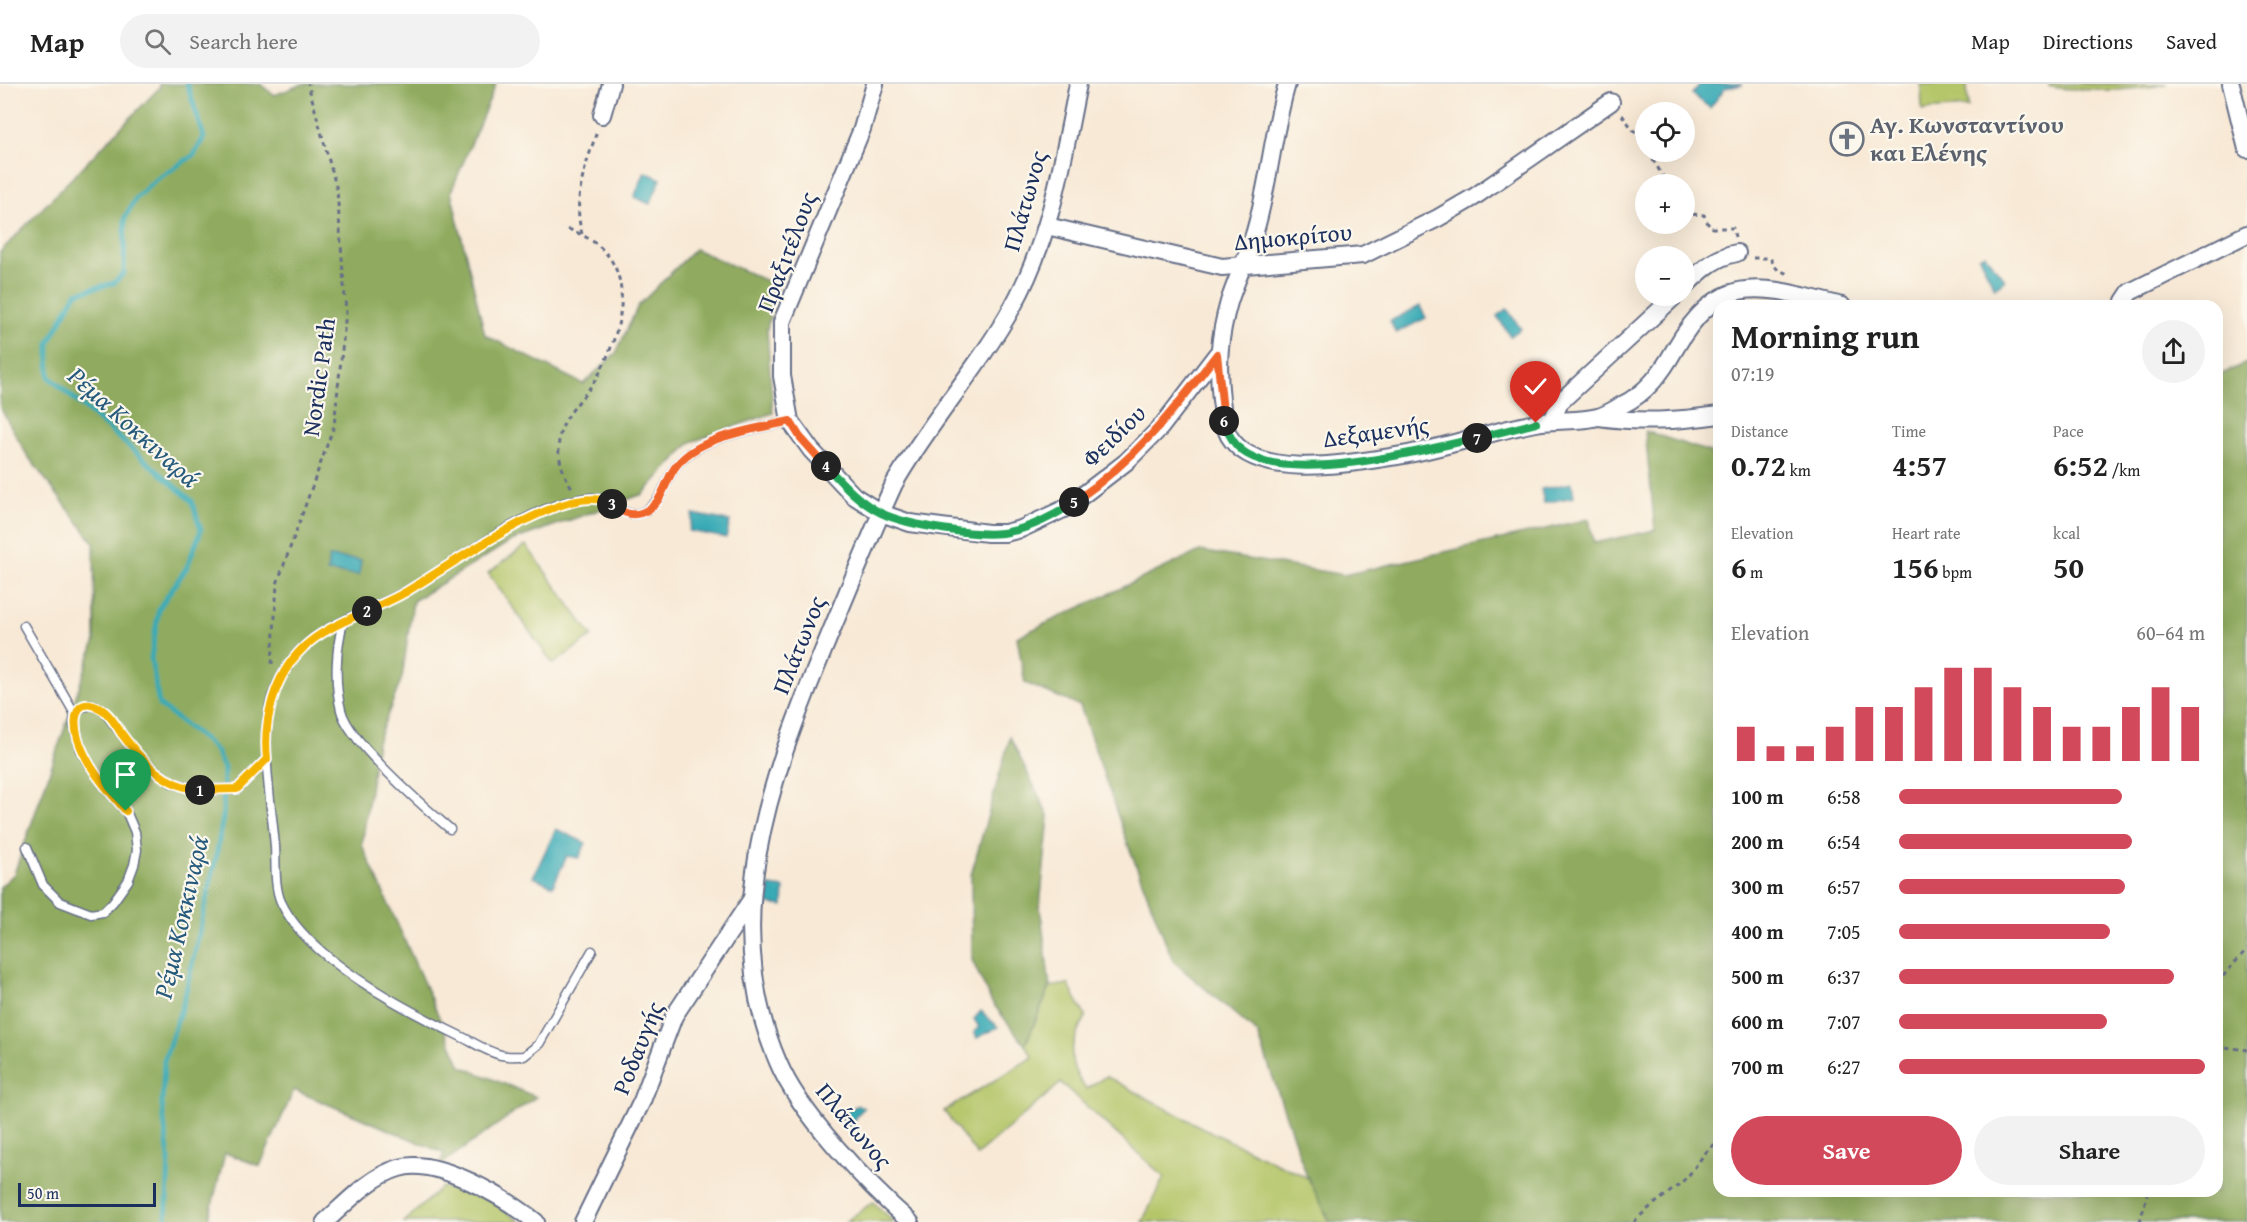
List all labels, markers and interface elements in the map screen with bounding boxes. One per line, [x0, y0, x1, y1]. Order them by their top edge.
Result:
search box [120, 14, 540, 68]
text: Map [30, 21, 84, 62]
icon: search [141, 25, 174, 58]
text: Search here [189, 25, 298, 57]
text: Map [1971, 26, 2010, 57]
text: Directions [2043, 26, 2133, 57]
text: Saved [2166, 26, 2217, 57]
map controls [1635, 102, 1695, 306]
button: locate [1635, 102, 1695, 162]
place label: Αγ. Κωνσταντίνου και Ελένης [1870, 107, 2064, 170]
church icon: Αγ. Κωνσταντίνου και Ελένης [1829, 121, 1865, 157]
street label: Πλάτωνος [993, 146, 1056, 255]
button: + [1635, 174, 1695, 234]
street label: Πραξιτέλους [747, 186, 826, 317]
street label: Δημοκρίτου [1232, 214, 1353, 259]
button: − [1635, 246, 1695, 306]
text: Morning run [1731, 312, 1920, 360]
street label: Nordic Path [293, 315, 344, 438]
button: share [2142, 320, 2205, 383]
water label: Ρέμα Κοκκιναρά [59, 356, 209, 497]
text: 07:19 [1731, 359, 1774, 388]
pin [1510, 361, 1561, 423]
icon: check [1519, 370, 1552, 403]
street label: Φειδίου [1074, 396, 1154, 475]
pin: 6 [1209, 406, 1239, 436]
street label: Δεξαμενής [1321, 407, 1431, 456]
text: 6 [1220, 409, 1228, 433]
text: Distance [1731, 419, 1788, 443]
text: Time [1892, 419, 1926, 443]
text: Pace [2053, 419, 2084, 443]
pin: 7 [1462, 423, 1492, 453]
text: 7 [1473, 426, 1481, 450]
text: 0.72 [1731, 443, 1786, 487]
text: 4:57 [1892, 443, 1947, 487]
text: 6:52 [2053, 443, 2108, 487]
pin: 4 [811, 451, 841, 481]
text: 4 [822, 454, 830, 478]
text: km [1786, 458, 1811, 482]
text: /km [2108, 458, 2140, 482]
pin: 5 [1059, 487, 1089, 517]
pin: 3 [597, 489, 627, 519]
text: 5 [1070, 490, 1078, 514]
text: 3 [608, 492, 616, 516]
text: Elevation [1731, 521, 1794, 545]
text: Heart rate [1892, 521, 1961, 545]
text: kcal [2053, 521, 2080, 545]
text: 6 [1731, 545, 1747, 589]
text: 156 [1892, 545, 1939, 589]
text: 50 [2053, 545, 2084, 589]
text: m [1747, 560, 1763, 584]
text: bpm [1939, 560, 1972, 584]
street label: Πλάτωνος [763, 590, 834, 699]
pin: 2 [352, 596, 382, 626]
text: 2 [363, 599, 371, 623]
text: Elevation [1731, 618, 1809, 647]
text: 60–64 m [2136, 618, 2205, 647]
pin [100, 749, 151, 811]
icon: arrive [109, 758, 142, 791]
pin: 1 [185, 775, 215, 805]
text: 1 [196, 778, 204, 802]
text: 100 m [1731, 782, 1784, 811]
text: 6:58 [1827, 782, 1861, 811]
text: 200 m [1731, 827, 1784, 856]
text: 6:54 [1827, 827, 1861, 856]
water label: Ρέμα Κοκκιναρά [143, 831, 218, 1003]
text: 300 m [1731, 872, 1784, 901]
text: 6:57 [1827, 872, 1861, 901]
text: 400 m [1731, 917, 1784, 946]
text: 7:05 [1827, 917, 1861, 946]
text: 500 m [1731, 962, 1784, 991]
text: 6:37 [1827, 962, 1861, 991]
street label: Ροδαυγής [603, 996, 672, 1100]
text: 600 m [1731, 1007, 1784, 1036]
text: 7:07 [1827, 1007, 1861, 1036]
text: 700 m [1731, 1052, 1784, 1081]
text: 6:27 [1827, 1052, 1861, 1081]
street label: Πλάτωνος [808, 1075, 901, 1176]
button: Save [1731, 1116, 1962, 1185]
button: Share [1974, 1116, 2205, 1185]
scale bar [18, 1180, 156, 1208]
text: 50 m [27, 1181, 59, 1205]

